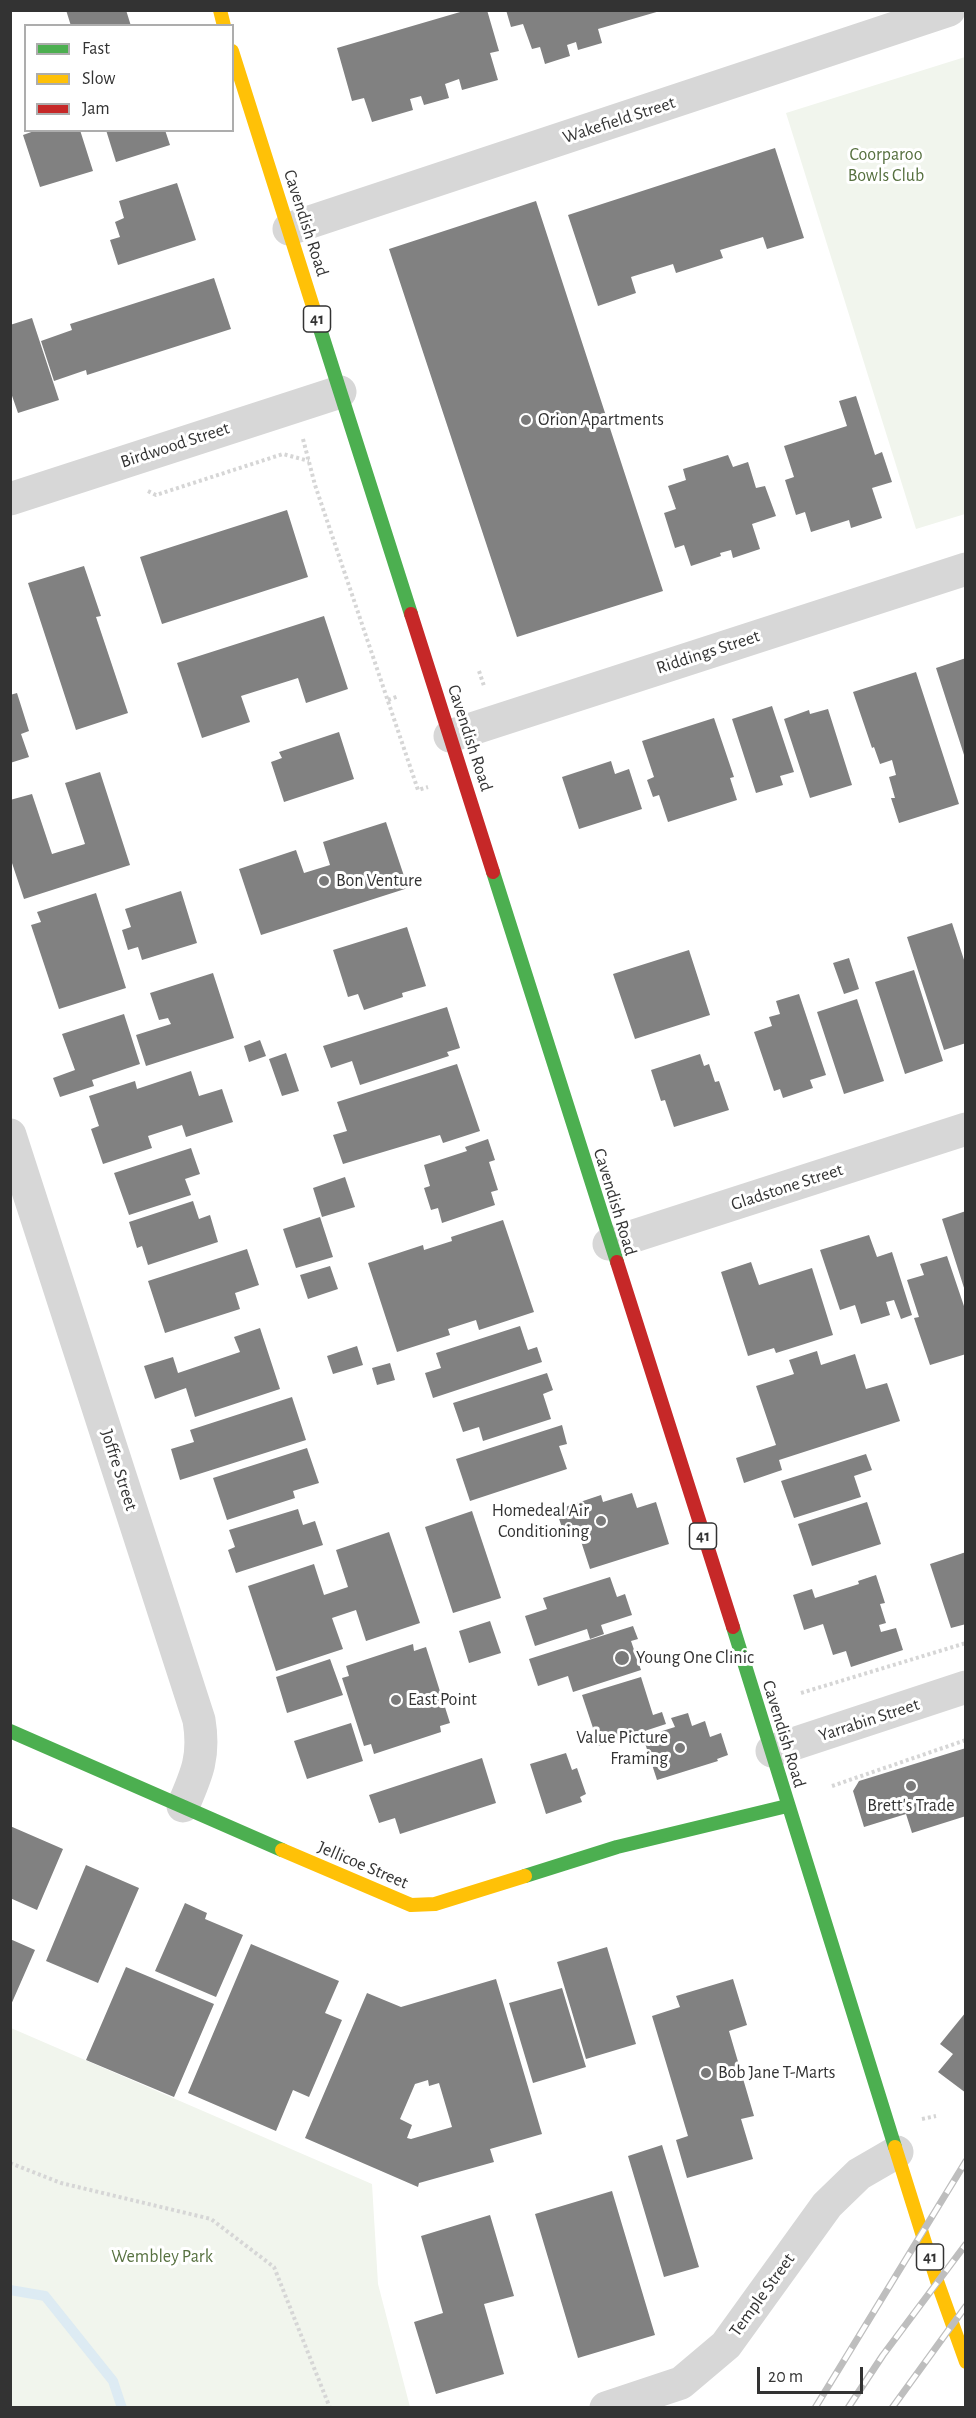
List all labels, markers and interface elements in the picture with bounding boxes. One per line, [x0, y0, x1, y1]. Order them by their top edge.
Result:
legend [24, 24, 234, 132]
text: Fast [82, 40, 110, 58]
text: Slow [82, 70, 115, 88]
street label: Wakefield Street [560, 92, 678, 148]
text: Jam [82, 100, 110, 118]
park label: Coorparoo Bowls Club [848, 144, 924, 186]
street label: Cavendish Road [279, 167, 333, 279]
road number: 41 [304, 306, 330, 332]
place label: Orion Apartments [538, 409, 664, 431]
marker: Orion Apartments [519, 413, 533, 427]
street label: Birdwood Street [118, 417, 232, 473]
street label: Riddings Street [654, 625, 762, 679]
street label: Cavendish Road [443, 682, 497, 794]
place label: Bon Venture [336, 870, 422, 892]
marker: Bon Venture [317, 874, 331, 888]
street label: Cavendish Road [588, 1146, 642, 1258]
street label: Gladstone Street [728, 1159, 846, 1215]
street label: Joffre Street [96, 1427, 142, 1513]
place label: Homedeal Air Conditioning [492, 1500, 589, 1543]
marker: Homedeal Air Conditioning [594, 1514, 608, 1528]
road number: 41 [690, 1523, 716, 1549]
place label: Young One Clinic [636, 1647, 754, 1669]
marker: Young One Clinic [613, 1649, 631, 1667]
street label: Cavendish Road [757, 1678, 811, 1790]
place label: East Point [408, 1689, 477, 1711]
marker: East Point [389, 1693, 403, 1707]
street label: Yarrabin Street [816, 1694, 922, 1746]
place label: Value Picture Framing [576, 1727, 668, 1770]
marker: Value Picture Framing [673, 1741, 687, 1755]
marker: Brett's Trade [904, 1779, 918, 1793]
place label: Brett's Trade [867, 1795, 955, 1817]
street label: Jellicoe Street [315, 1836, 411, 1894]
place label: Bob Jane T-Marts [718, 2062, 835, 2084]
marker: Bob Jane T-Marts [699, 2066, 713, 2080]
road number: 41 [916, 2244, 944, 2270]
park label: Wembley Park [111, 2246, 213, 2268]
street label: Temple Street [725, 2249, 799, 2341]
scale bar [760, 2355, 866, 2393]
text: 20 m [768, 2368, 803, 2386]

